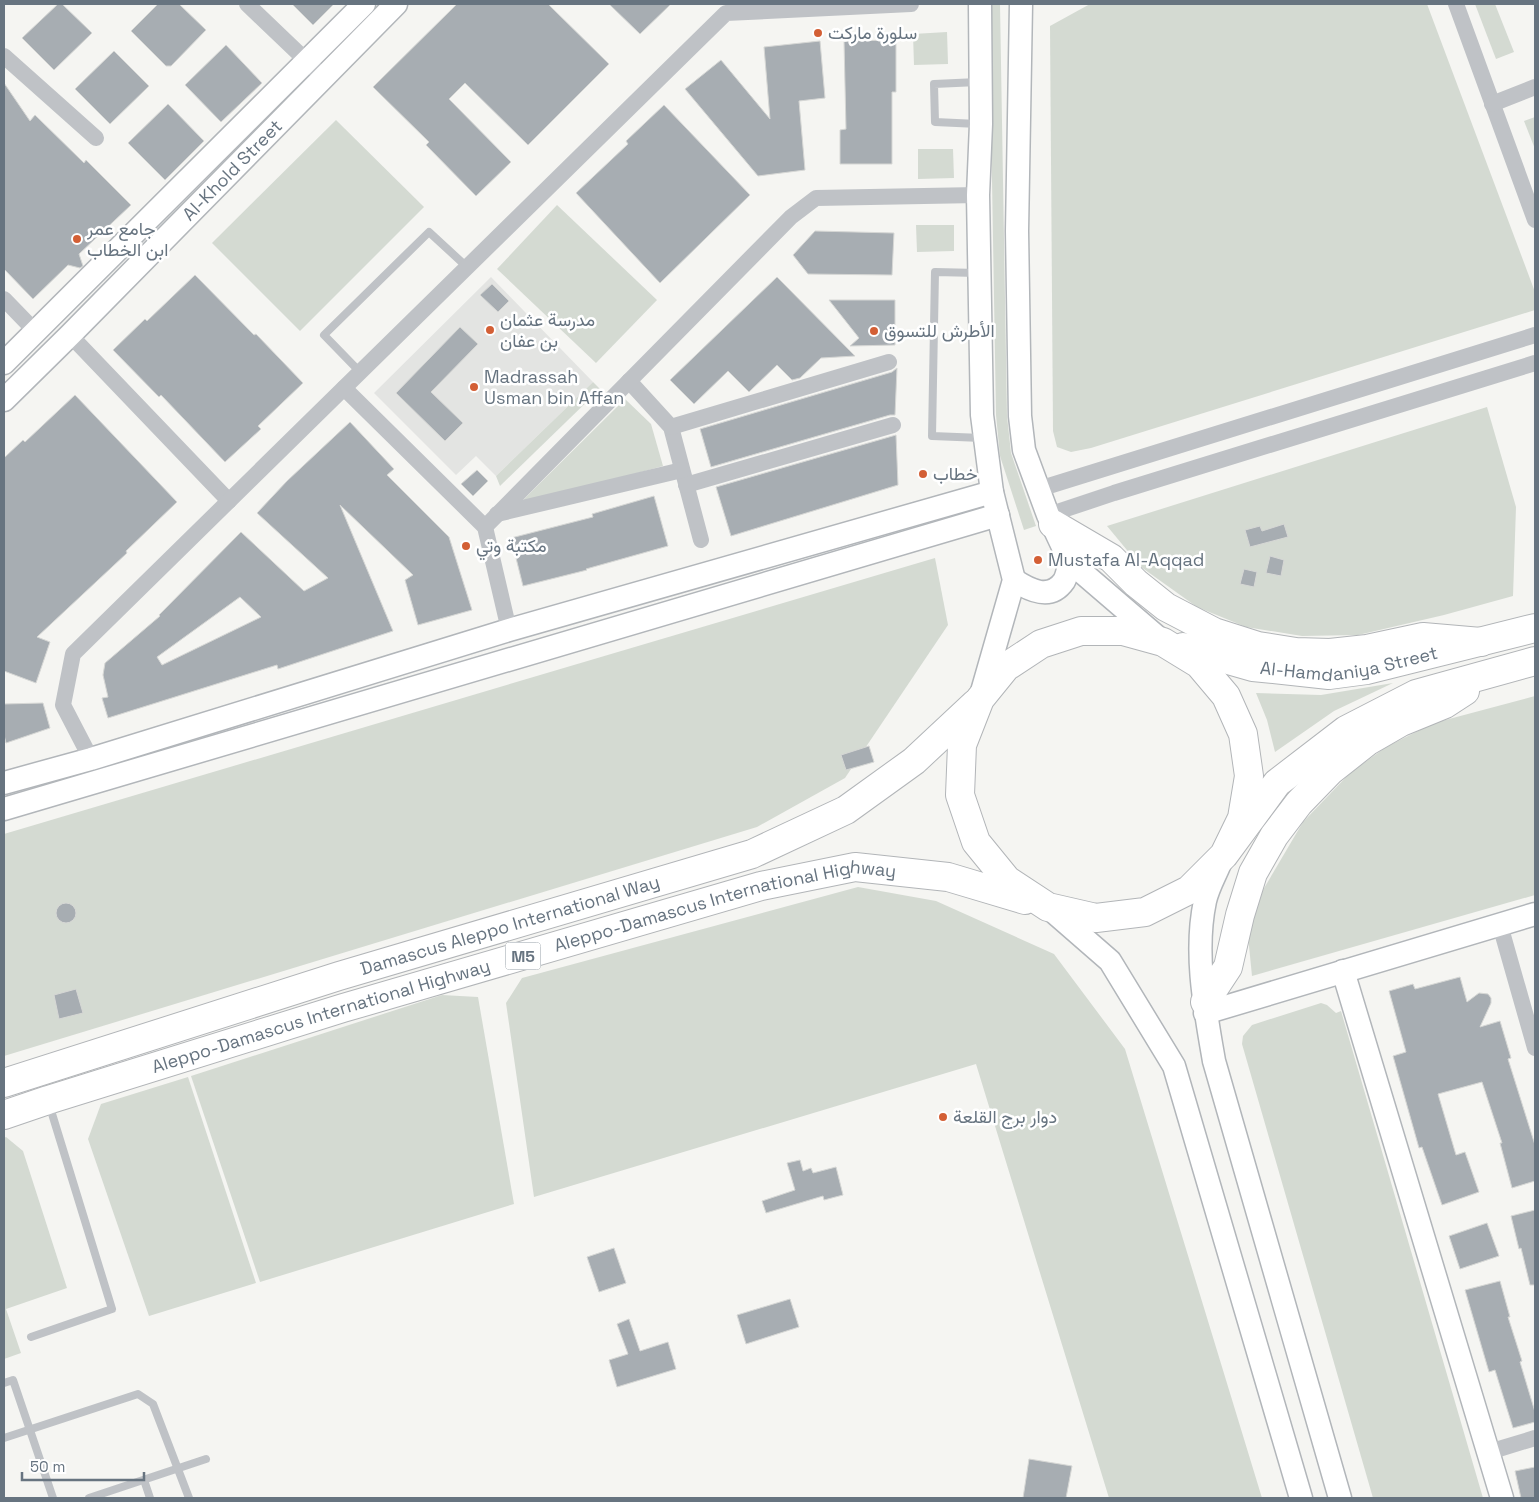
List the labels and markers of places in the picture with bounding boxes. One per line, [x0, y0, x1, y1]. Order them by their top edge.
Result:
place label: سلورة ماركت [828, 21, 917, 44]
marker: سلورة ماركت [812, 27, 824, 39]
place label: جامع عمر ابن الخطاب [86, 217, 168, 261]
marker: جامع عمر ابن الخطاب [71, 233, 83, 245]
place label: مدرسة عثمان بن عفان [500, 308, 595, 352]
place label: الأطرش للتسوق [884, 319, 995, 342]
marker: مدرسة عثمان بن عفان [484, 324, 496, 336]
marker: الأطرش للتسوق [868, 325, 880, 337]
place label: Madrassah Usman bin Affan [484, 365, 624, 409]
marker: Madrassah Usman bin Affan [468, 381, 480, 393]
place label: خطاب [933, 462, 978, 485]
marker: خطاب [917, 468, 929, 480]
place label: مكتبة وتي [476, 534, 547, 561]
marker: مكتبة وتي [460, 540, 472, 552]
place label: Mustafa Al-Aqqad [1048, 548, 1204, 571]
marker: Mustafa Al-Aqqad [1032, 554, 1044, 566]
place label: دوار برج القلعة [953, 1105, 1057, 1129]
marker: دوار برج القلعة [937, 1111, 949, 1123]

